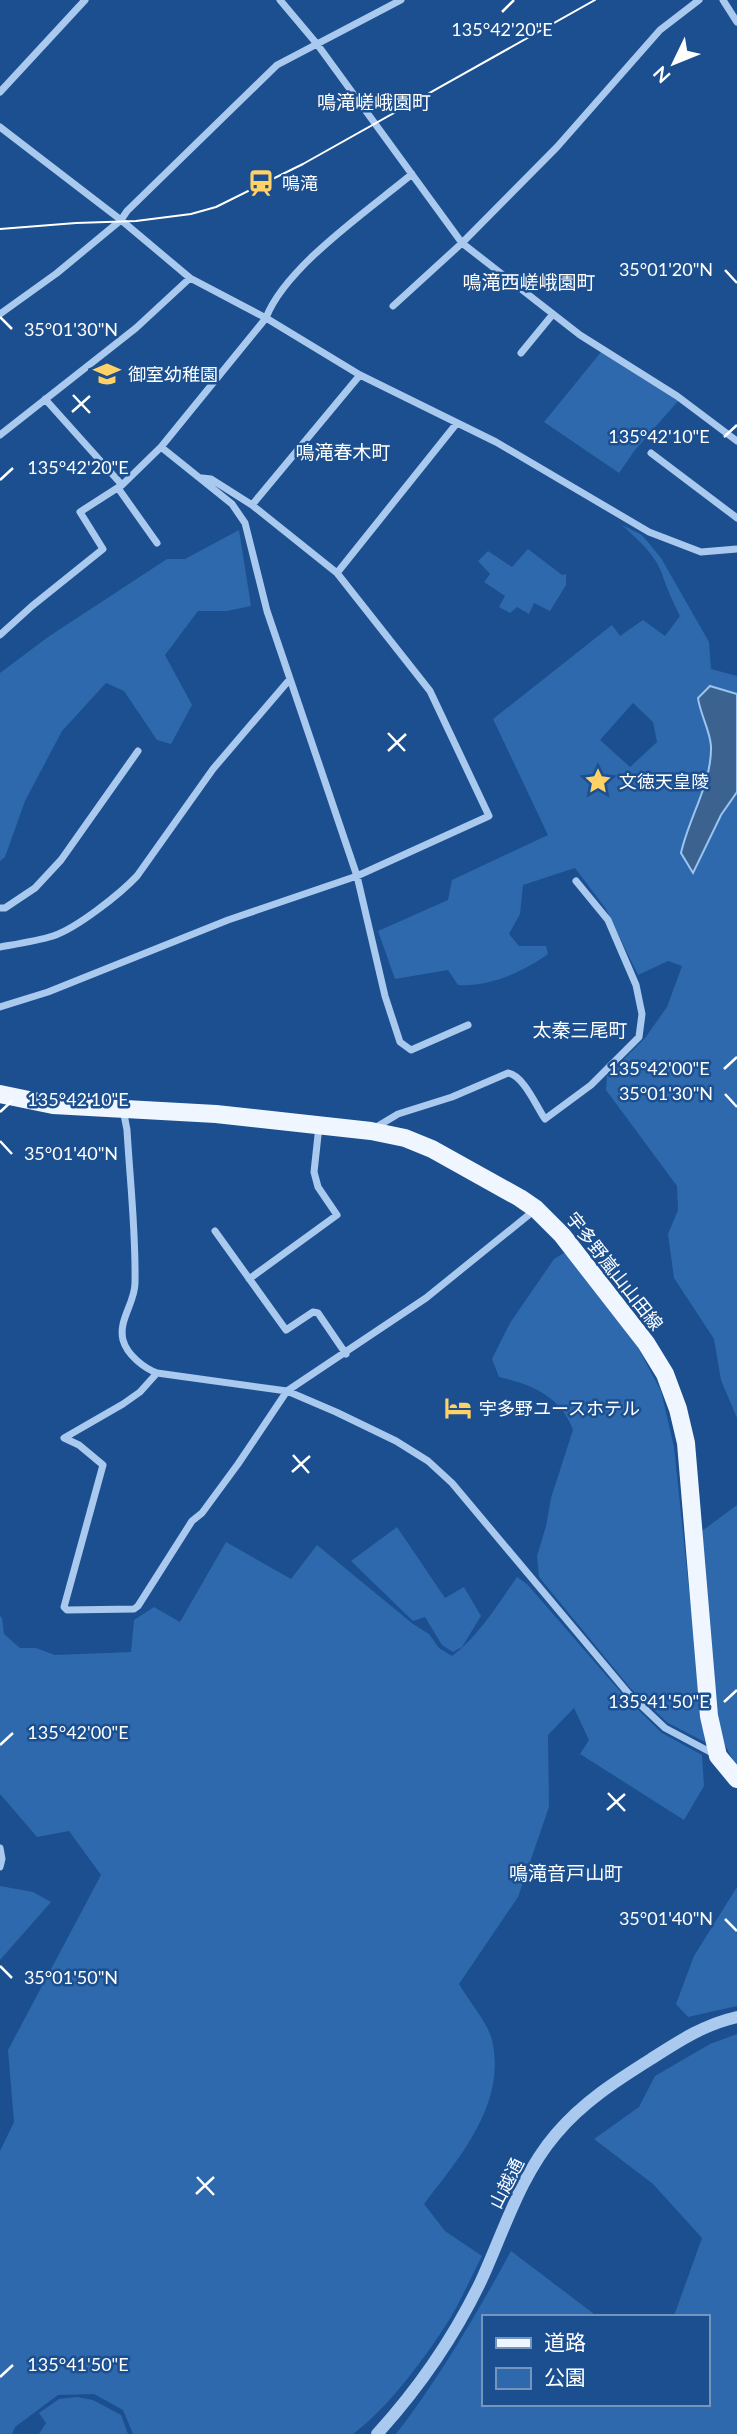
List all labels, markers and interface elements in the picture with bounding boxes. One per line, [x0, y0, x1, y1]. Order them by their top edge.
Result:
text: 135°42'20"E [451, 18, 553, 40]
north arrow [639, 28, 709, 98]
text: N [648, 62, 675, 88]
district label: 鳴滝嵯峨園町 [317, 90, 431, 113]
station icon: 鳴滝 [246, 168, 276, 198]
place label: 鳴滝 [282, 172, 318, 194]
text: 35°01'20"N [619, 258, 713, 280]
district label: 鳴滝西嵯峨園町 [462, 270, 596, 293]
text: 35°01'30"N [24, 318, 118, 340]
school or university icon: 御室幼稚園 [92, 359, 122, 389]
place label: 御室幼稚園 [128, 363, 218, 385]
text: 135°42'10"E [608, 425, 710, 447]
district label: 鳴滝春木町 [295, 440, 391, 463]
text: 135°42'20"E [27, 456, 129, 478]
place icon: 文徳天皇陵 [583, 766, 613, 796]
place label: 文徳天皇陵 [619, 770, 709, 792]
district label: 太秦三尾町 [532, 1018, 628, 1041]
text: 135°42'00"E [608, 1057, 710, 1079]
text: 35°01'30"N [619, 1082, 713, 1104]
text: 135°42'10"E [27, 1088, 129, 1110]
text: 35°01'40"N [24, 1142, 118, 1164]
street label: 宇多野嵐山山田線 [562, 1207, 668, 1335]
hotel icon: 宇多野ユースホテル [443, 1393, 473, 1423]
place label: 宇多野ユースホテル [479, 1397, 640, 1419]
text: 135°41'50"E [608, 1690, 710, 1712]
text: 135°42'00"E [27, 1721, 129, 1743]
district label: 鳴滝音戸山町 [509, 1861, 623, 1884]
text: 35°01'40"N [619, 1907, 713, 1929]
text: 35°01'50"N [24, 1966, 118, 1988]
street label: 山越通 [484, 2154, 528, 2212]
legend [482, 2315, 709, 2406]
text: 道路 [544, 2329, 586, 2354]
text: 135°41'50"E [27, 2353, 129, 2375]
text: 公園 [544, 2364, 586, 2389]

